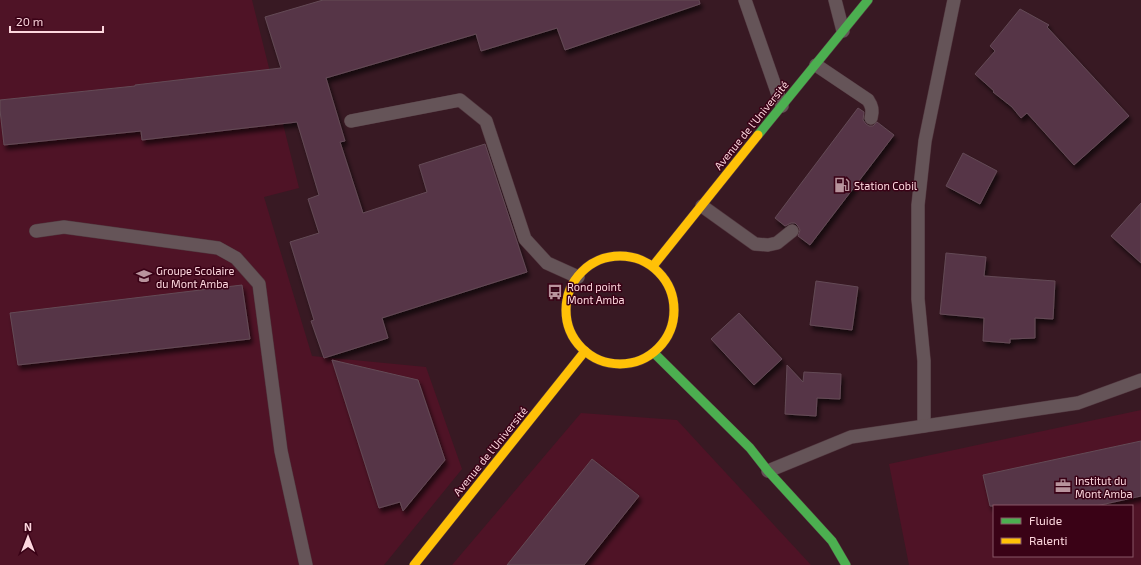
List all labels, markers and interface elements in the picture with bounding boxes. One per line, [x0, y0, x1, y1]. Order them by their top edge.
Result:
scale bar [10, 8, 103, 34]
text: 20 m [16, 14, 43, 28]
street label: Avenue de l'Université [711, 78, 791, 172]
fuel station icon: Station Cobil [833, 176, 851, 194]
place label: Station Cobil [854, 179, 918, 192]
place label: Groupe Scolaire du Mont Amba [156, 264, 234, 290]
school or university icon: Groupe Scolaire du Mont Amba [135, 267, 153, 285]
place label: Rond point Mont Amba [567, 280, 624, 306]
bus stop icon: Rond point Mont Amba [546, 283, 564, 301]
street label: Avenue de l'Université [450, 404, 530, 498]
place label: Institut du Mont Amba [1075, 474, 1132, 500]
office icon: Institut du Mont Amba [1054, 477, 1072, 495]
legend [993, 505, 1133, 557]
text: Fluide [1029, 513, 1062, 527]
north arrow [8, 517, 48, 557]
text: N [24, 520, 32, 533]
text: Ralenti [1029, 533, 1068, 547]

